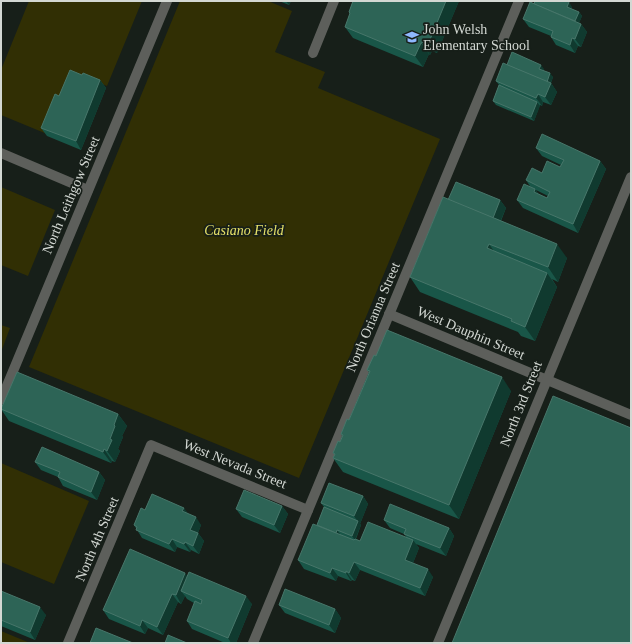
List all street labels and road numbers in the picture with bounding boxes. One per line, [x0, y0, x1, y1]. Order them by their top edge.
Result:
street label: North Leithgow Street [39, 134, 103, 256]
street label: North Orianna Street [343, 260, 403, 374]
street label: West Dauphin Street [415, 304, 527, 363]
street label: North 3rd Street [497, 359, 545, 449]
street label: West Nevada Street [181, 436, 289, 492]
street label: North 4th Street [72, 494, 122, 583]

